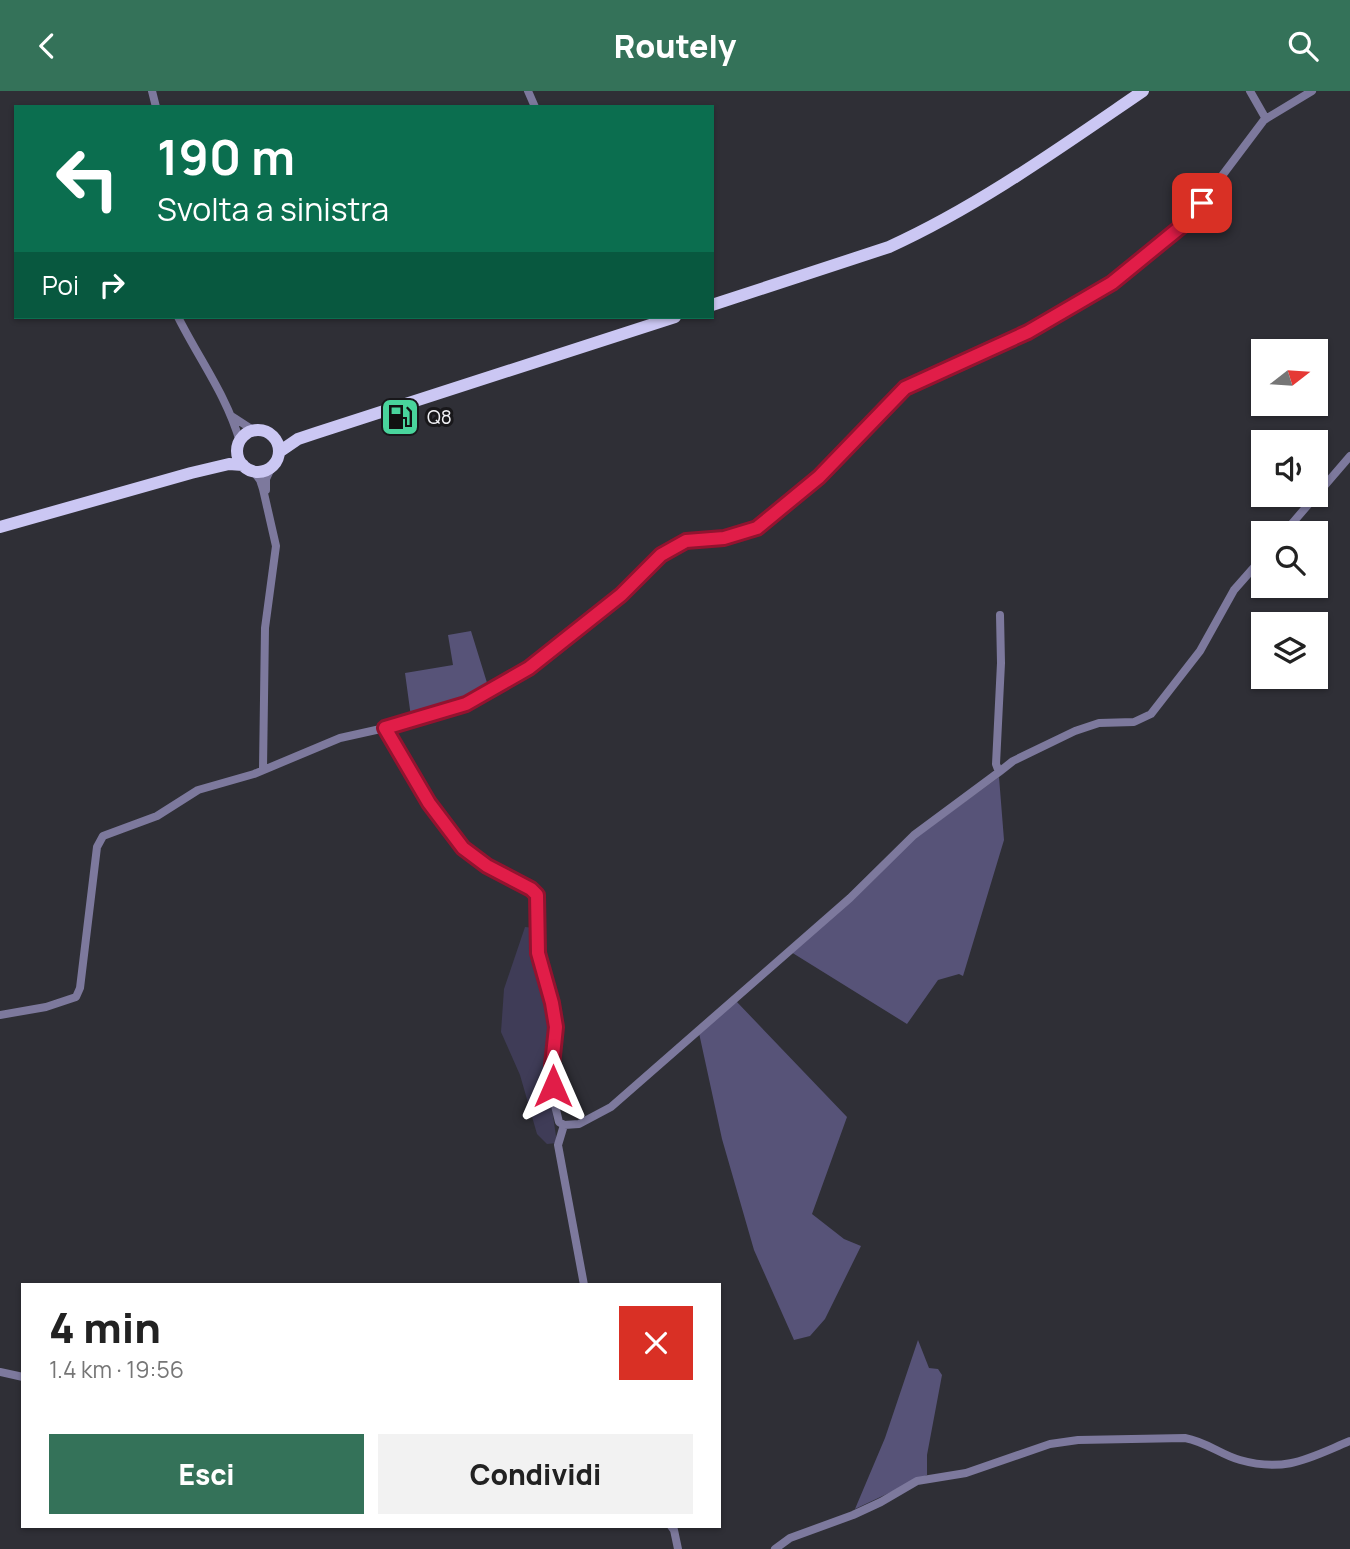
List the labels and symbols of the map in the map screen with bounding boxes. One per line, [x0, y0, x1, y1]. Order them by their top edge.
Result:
pin [1172, 173, 1232, 233]
north arrow [1251, 339, 1328, 417]
fuel station icon: Q8 [379, 396, 421, 438]
place label: Q8 [427, 404, 452, 430]
position arrow [516, 1049, 590, 1123]

